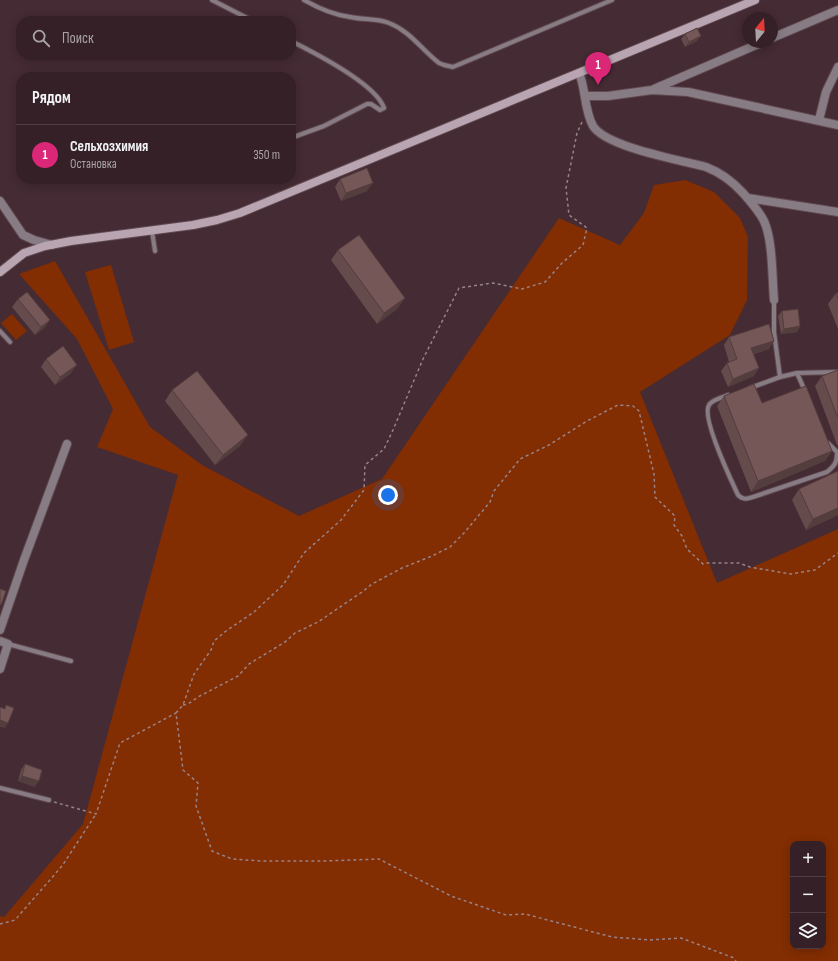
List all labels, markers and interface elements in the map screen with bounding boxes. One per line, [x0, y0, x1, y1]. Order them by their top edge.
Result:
north arrow [742, 12, 778, 48]
search box [16, 16, 296, 60]
icon: search [30, 27, 52, 49]
text: Поиск [62, 29, 94, 48]
pin: 1 [585, 52, 611, 85]
text: Рядом [32, 88, 71, 108]
text: Сельхозхимия [70, 137, 148, 156]
text: 1 [42, 147, 48, 163]
text: 350 m [253, 147, 280, 163]
text: Остановка [70, 156, 117, 172]
your location [378, 485, 398, 505]
map controls [790, 841, 826, 949]
button: + [790, 841, 826, 877]
button: − [790, 877, 826, 913]
button: layers [790, 913, 826, 949]

